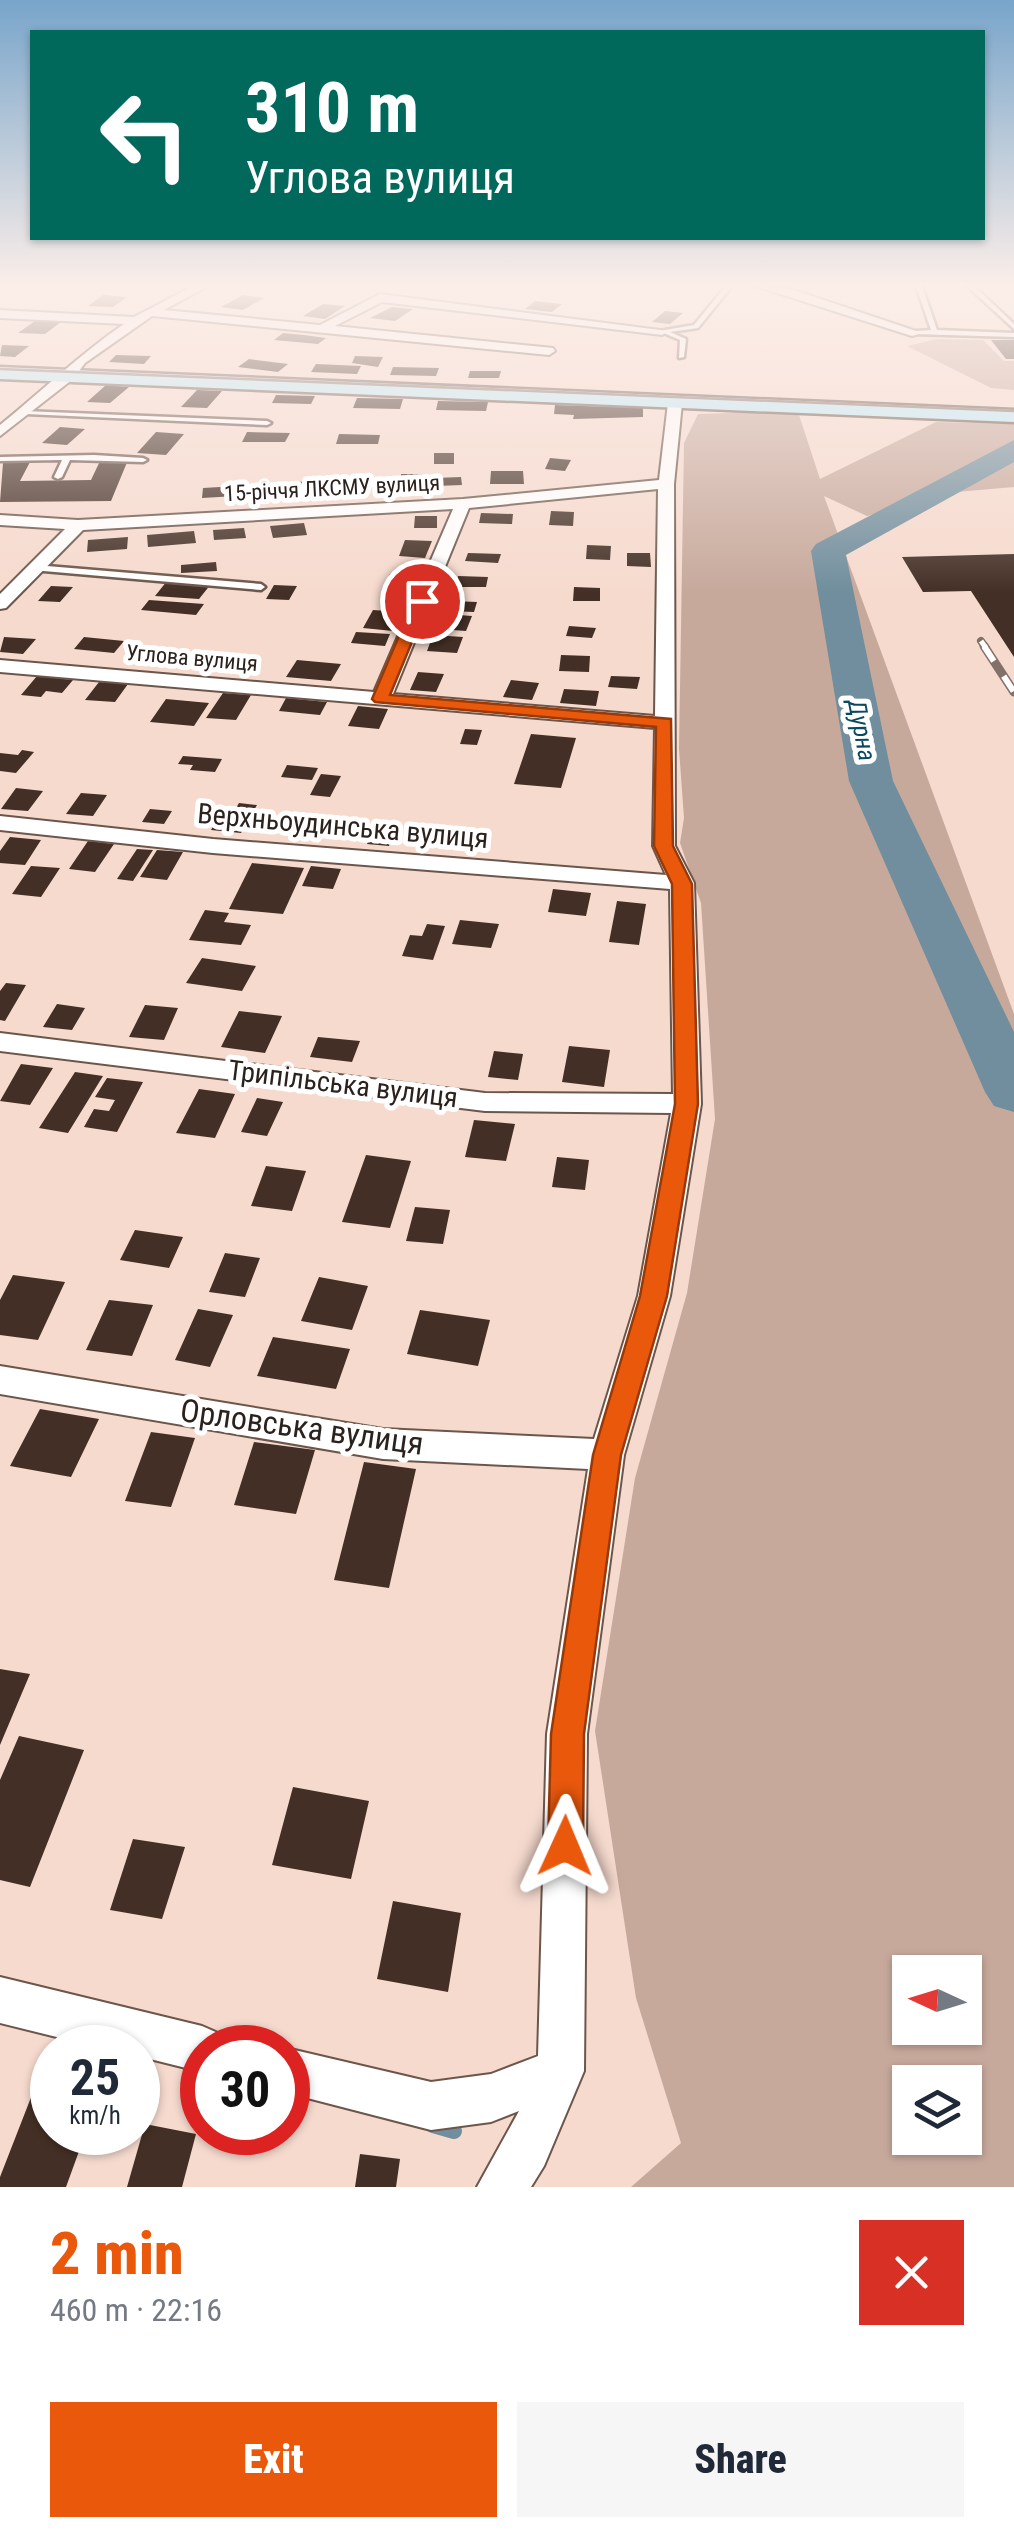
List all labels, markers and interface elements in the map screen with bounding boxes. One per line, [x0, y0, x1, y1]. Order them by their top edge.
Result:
text: 310 m [245, 67, 419, 149]
icon: left [80, 70, 210, 200]
text: Углова вулиця [245, 151, 515, 204]
street label: 15-річчя ЛКСМУ вулиця [224, 470, 440, 506]
pin [380, 559, 465, 644]
icon: arrive [395, 574, 450, 629]
street label: Углова вулиця [125, 640, 259, 676]
water label: Дурна [841, 695, 882, 763]
street label: Верхньоудинська вулиця [196, 797, 490, 855]
street label: Трипільська вулиця [226, 1054, 460, 1114]
street label: Орловська вулиця [178, 1391, 426, 1463]
position arrow [513, 1794, 617, 1898]
north arrow [892, 1955, 982, 2045]
map controls [892, 1955, 982, 2155]
speed limit sign: 30 [180, 2025, 310, 2155]
text: 25 [70, 2049, 120, 2107]
button: layers [892, 2065, 982, 2155]
text: km/h [69, 2101, 121, 2130]
text: 2 min [50, 2218, 184, 2289]
button: close [859, 2220, 964, 2325]
text: 460 m · 22:16 [50, 2291, 222, 2329]
button: Exit [50, 2402, 497, 2517]
button: Share [517, 2402, 964, 2517]

